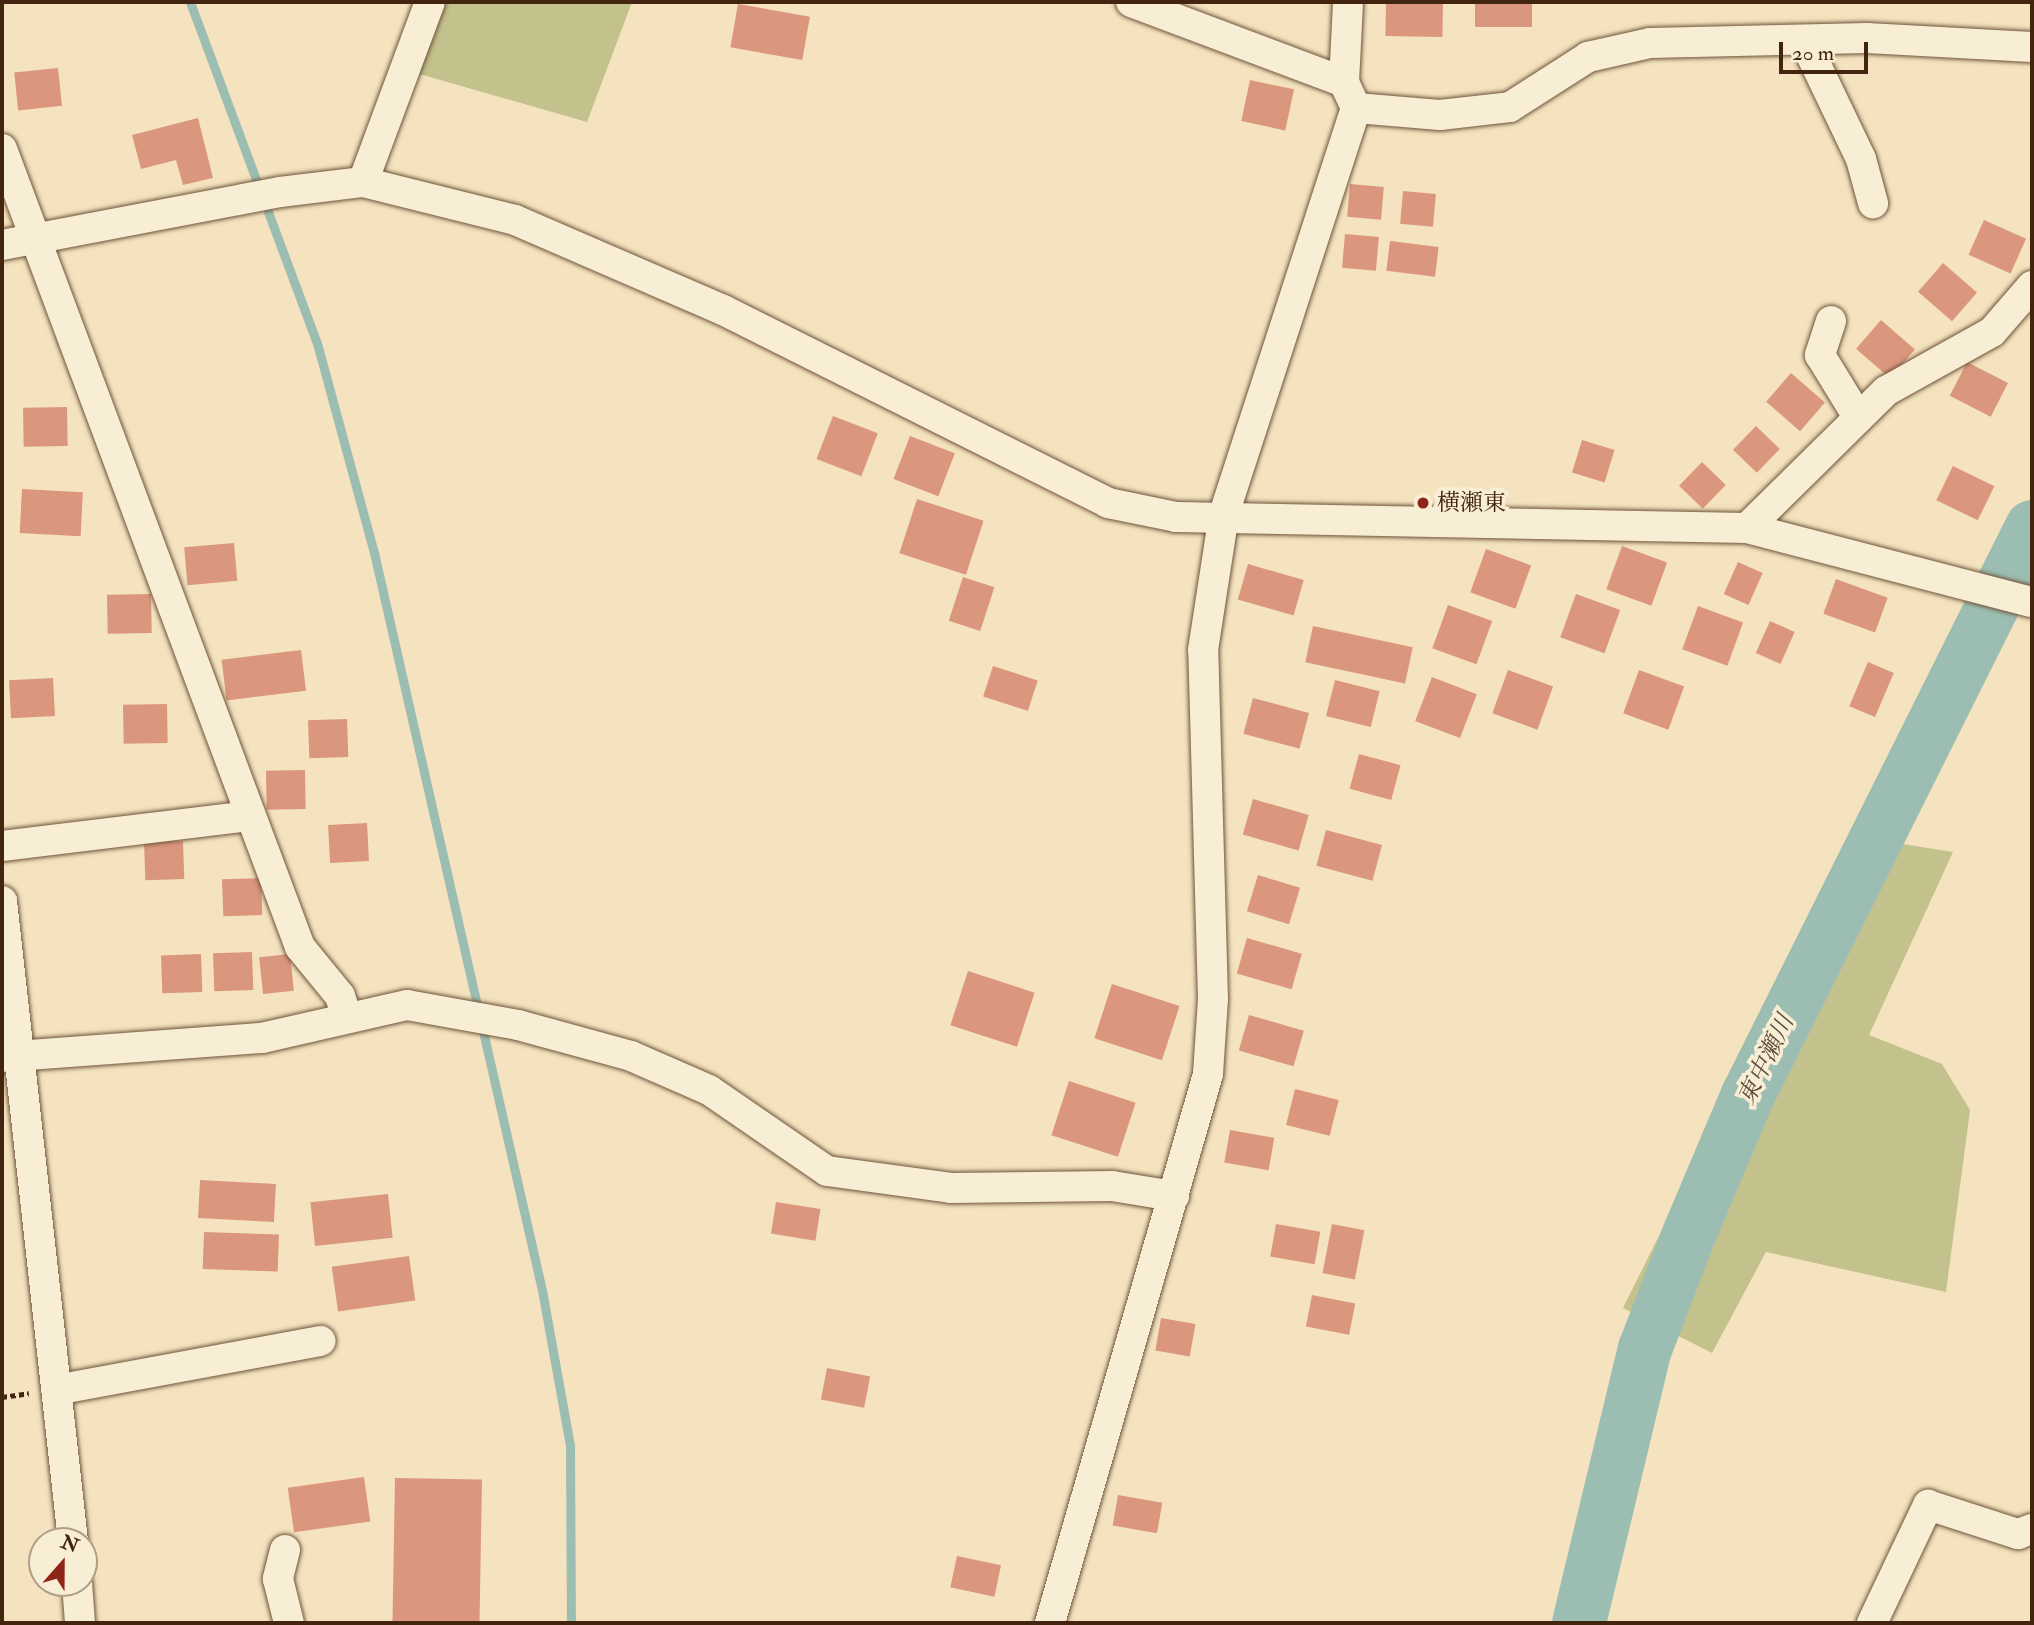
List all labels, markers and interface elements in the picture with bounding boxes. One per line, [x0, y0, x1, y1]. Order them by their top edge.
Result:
scale bar [1782, 28, 1871, 72]
text: 20 m [1792, 40, 1834, 67]
place label: 横瀬東 [1437, 489, 1506, 517]
marker: 横瀬東 [1415, 495, 1431, 511]
water label: 東中瀬川 [1732, 1011, 1800, 1109]
north arrow [28, 1527, 98, 1597]
text: N [58, 1530, 82, 1559]

